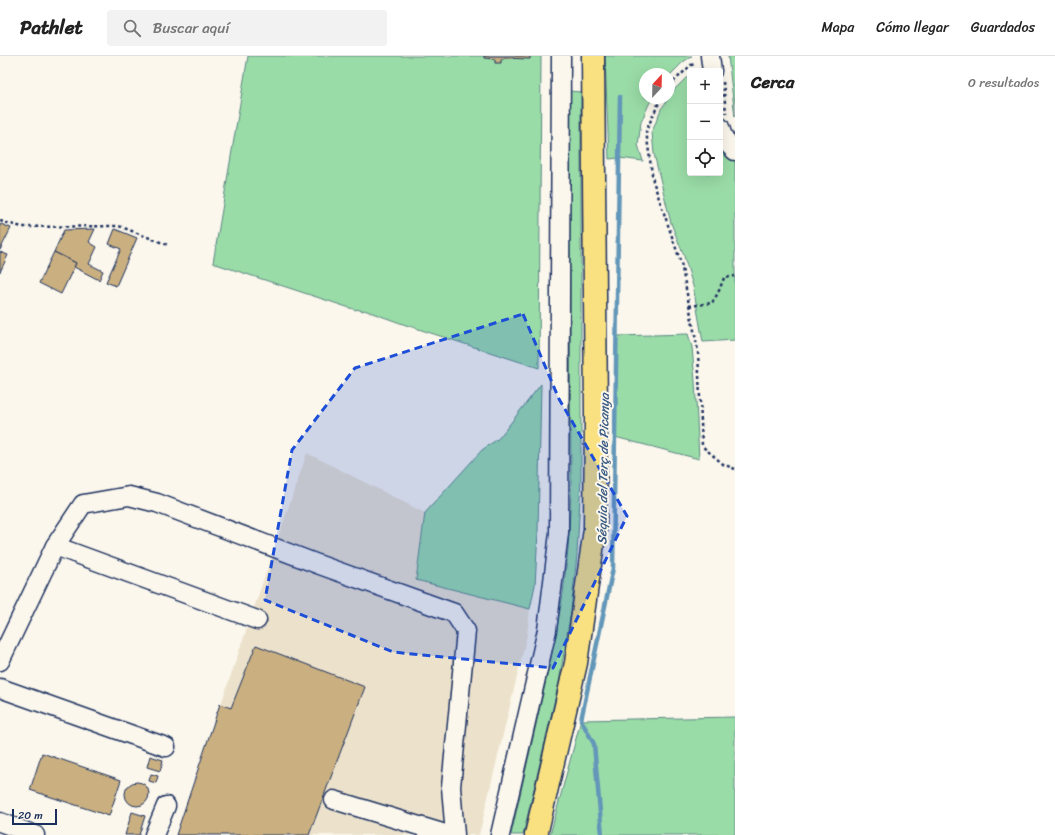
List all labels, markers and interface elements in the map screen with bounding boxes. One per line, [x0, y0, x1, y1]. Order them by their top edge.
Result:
search box [107, 10, 387, 46]
text: Pathlet [20, 11, 83, 44]
text: Buscar aquí [153, 15, 229, 41]
text: Mapa [821, 15, 854, 40]
text: Cómo llegar [876, 15, 949, 40]
text: Guardados [971, 15, 1035, 40]
icon: search [121, 17, 143, 39]
text: Cerca [751, 67, 794, 97]
north arrow [639, 68, 675, 104]
map controls [687, 68, 723, 176]
button: + [687, 68, 723, 104]
text: 0 resultados [968, 71, 1039, 94]
button: − [687, 104, 723, 140]
button: locate [687, 140, 723, 176]
water label: Séquia del Terç de Picanya [590, 392, 616, 545]
text: 20 m [18, 806, 43, 825]
scale bar [12, 807, 57, 826]

